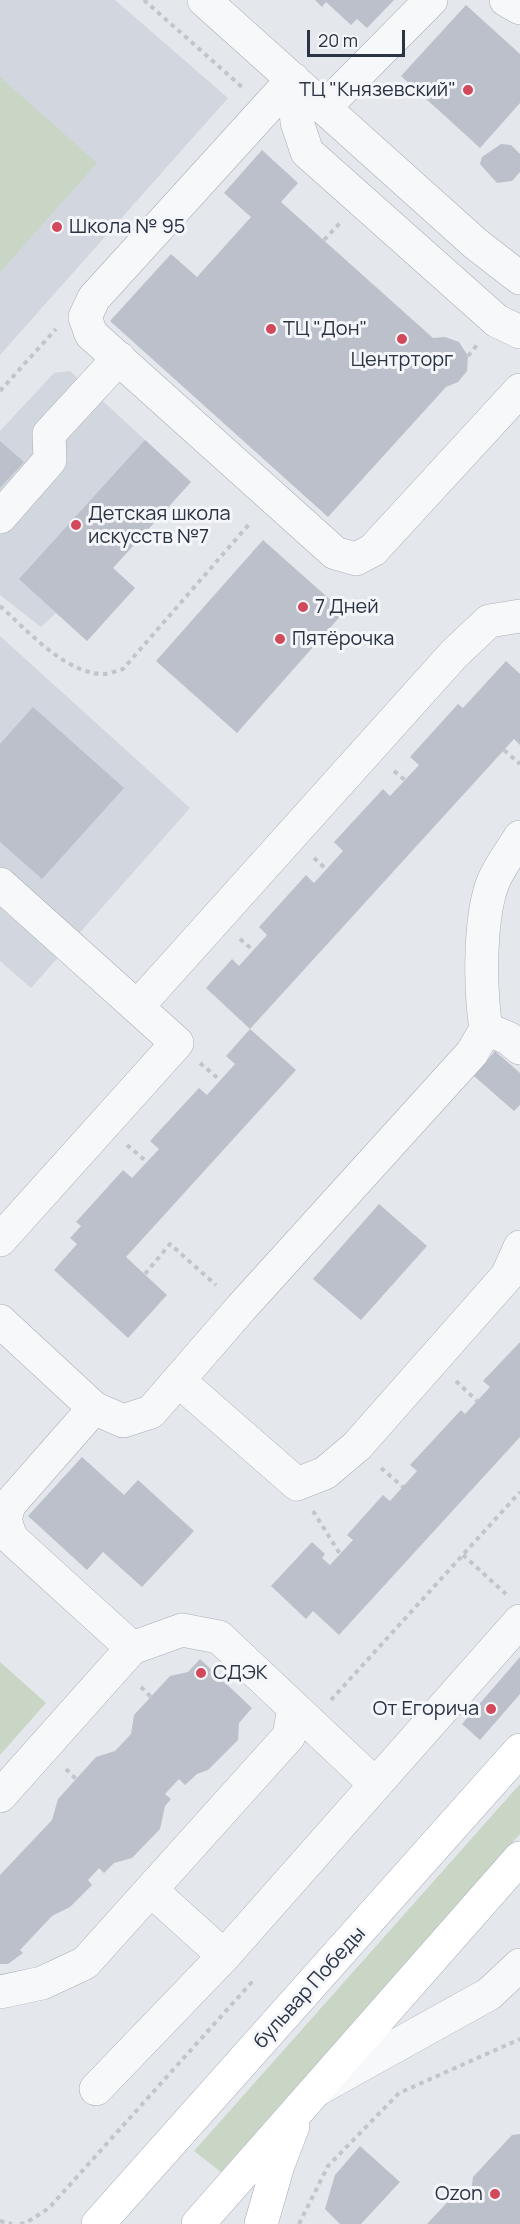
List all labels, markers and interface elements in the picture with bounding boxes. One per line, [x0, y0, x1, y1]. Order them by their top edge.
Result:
scale bar [310, 18, 408, 56]
text: 20 m [318, 28, 358, 52]
place label: ТЦ "Князевский" [299, 78, 456, 102]
marker: ТЦ "Князевский" [461, 83, 475, 97]
place label: Школа № 95 [69, 215, 185, 239]
marker: Школа № 95 [50, 220, 64, 234]
place label: ТЦ "Дон" [283, 317, 367, 341]
marker: ТЦ "Дон" [264, 322, 278, 336]
marker: Центрторг [395, 332, 409, 346]
place label: Центрторг [351, 348, 453, 372]
place label: Детская школа искусств №7 [88, 502, 231, 549]
marker: Детская школа искусств №7 [69, 518, 83, 532]
place label: 7 Дней [315, 595, 379, 619]
marker: 7 Дней [296, 600, 310, 614]
place label: Пятёрочка [292, 627, 394, 651]
marker: Пятёрочка [273, 632, 287, 646]
place label: СДЭК [213, 1661, 268, 1685]
marker: СДЭК [194, 1666, 208, 1680]
place label: От Егорича [373, 1697, 479, 1721]
marker: От Егорича [484, 1702, 498, 1716]
street label: бульвар Победы [249, 1922, 371, 2054]
place label: Ozon [435, 2182, 483, 2206]
marker: Ozon [488, 2187, 502, 2201]

